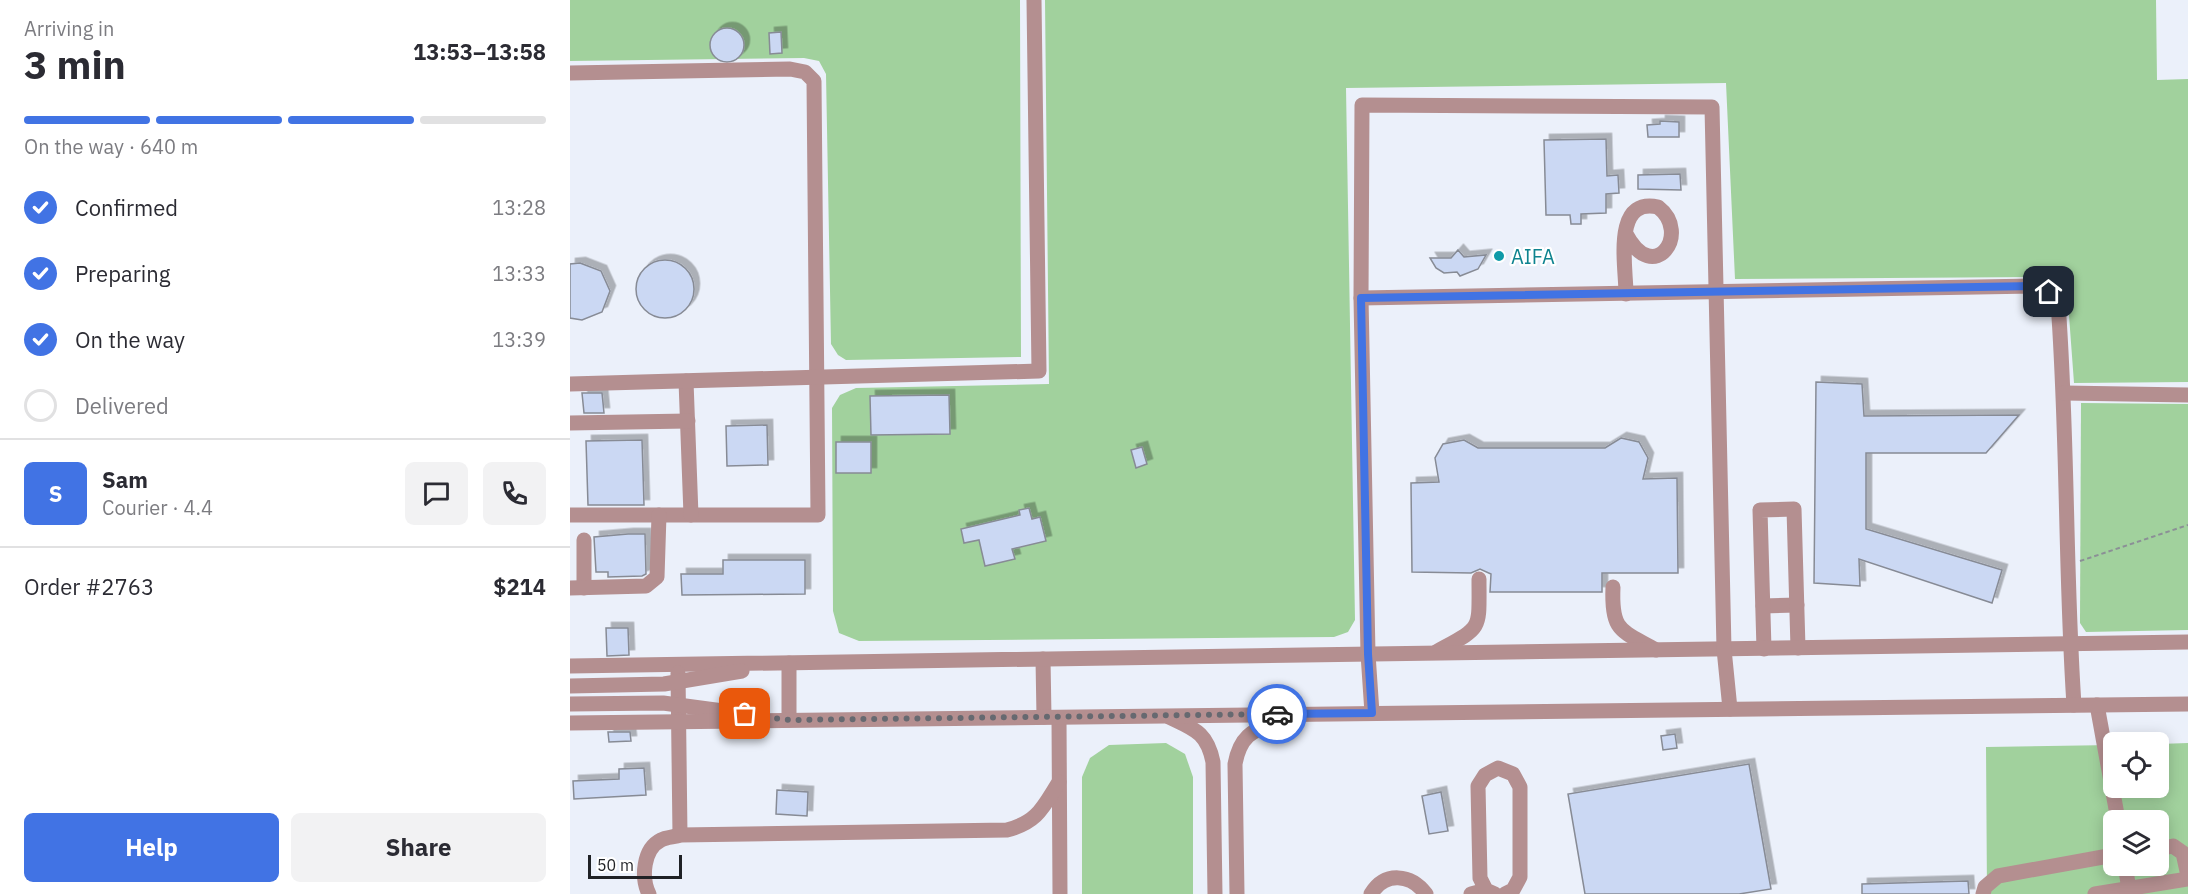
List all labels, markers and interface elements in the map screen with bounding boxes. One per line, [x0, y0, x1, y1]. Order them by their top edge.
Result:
text: Arriving in [24, 15, 114, 42]
text: 13:53–13:58 [413, 37, 546, 66]
text: 3 min [24, 39, 126, 90]
text: On the way · 640 m [24, 133, 198, 160]
icon: check [24, 191, 57, 224]
text: Confirmed [75, 193, 178, 222]
text: 13:28 [492, 194, 546, 221]
place label: AIFA [1511, 243, 1555, 270]
marker: AIFA [1492, 249, 1506, 263]
icon: check [24, 257, 57, 290]
text: Preparing [75, 259, 170, 288]
text: 13:33 [492, 260, 546, 287]
pin [2023, 266, 2074, 317]
icon: home [2032, 275, 2065, 308]
icon: check [24, 323, 57, 356]
text: On the way [75, 325, 185, 354]
text: 13:39 [492, 326, 546, 353]
text: Delivered [75, 391, 169, 420]
button: chat [405, 462, 468, 525]
button: phone [483, 462, 546, 525]
text: Sam [102, 465, 148, 494]
text: S [49, 479, 62, 508]
text: Courier · 4.4 [102, 494, 213, 521]
text: Order #2763 [24, 572, 154, 601]
text: $214 [493, 572, 546, 601]
courier [1247, 684, 1307, 744]
pin [719, 688, 770, 739]
icon: bag [728, 697, 761, 730]
icon: car [1261, 698, 1294, 731]
map controls [2103, 732, 2169, 876]
button: locate [2103, 732, 2169, 798]
button: layers [2103, 810, 2169, 876]
button: Help [24, 813, 279, 882]
button: Share [291, 813, 546, 882]
scale bar [588, 852, 682, 880]
text: 50 m [597, 855, 634, 875]

